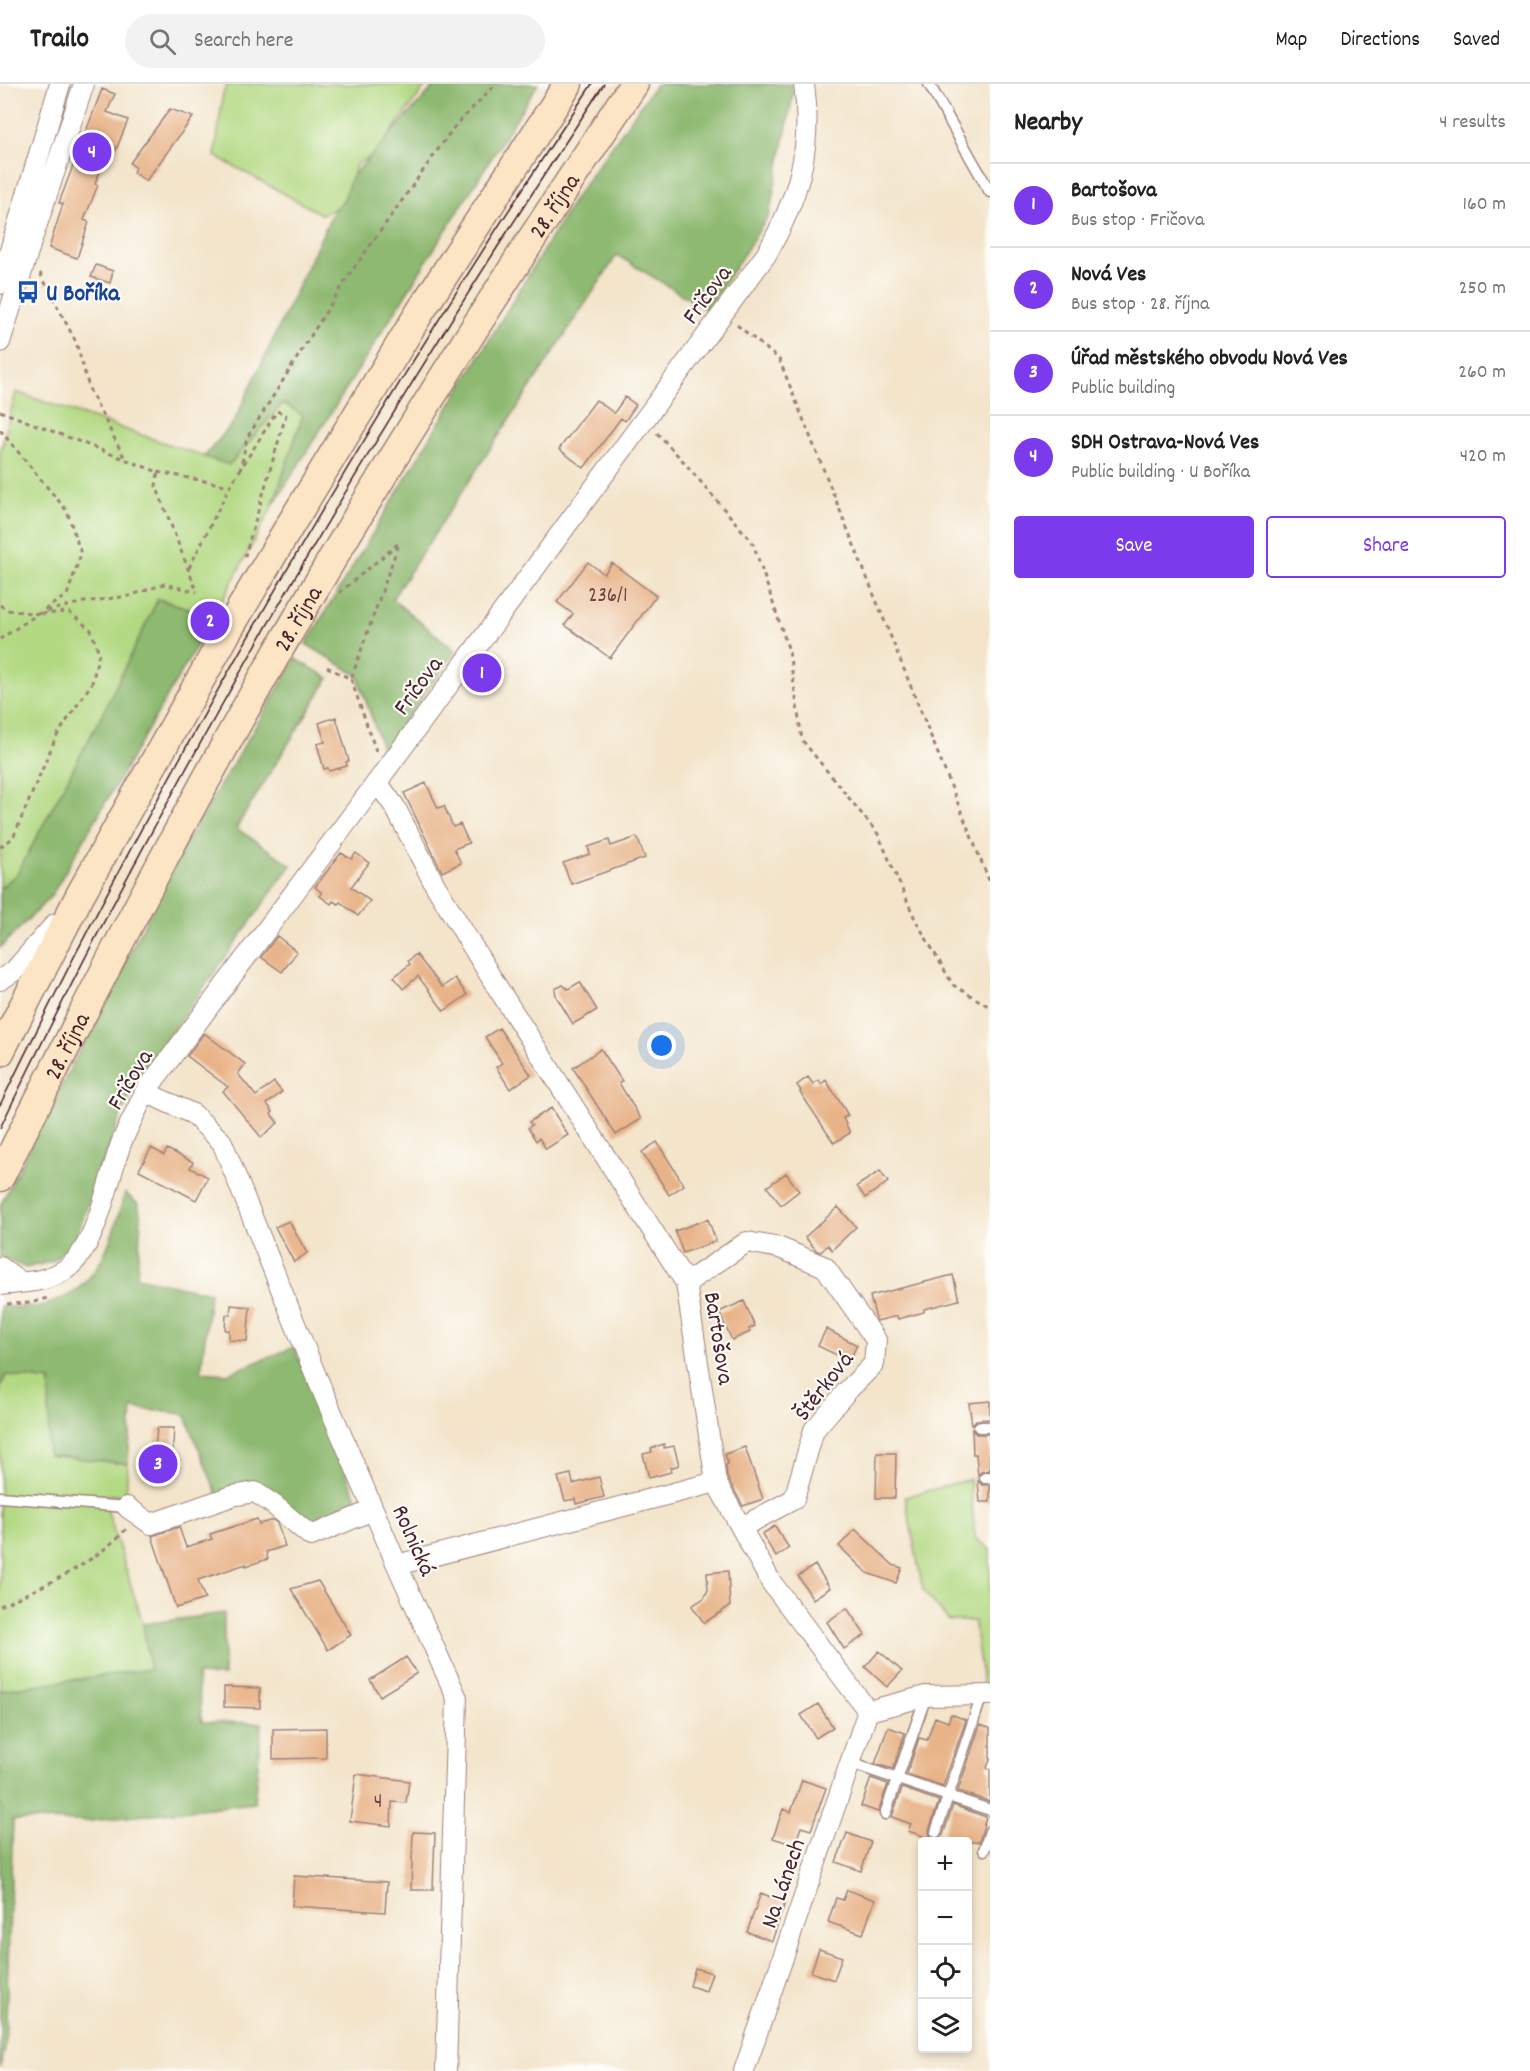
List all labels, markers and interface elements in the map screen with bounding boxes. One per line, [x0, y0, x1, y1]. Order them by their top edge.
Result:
search box [125, 14, 545, 68]
text: Trailo [30, 21, 89, 61]
icon: search [146, 25, 179, 58]
text: Search here [194, 26, 293, 57]
text: Map [1276, 26, 1307, 56]
text: Directions [1340, 26, 1420, 56]
text: Saved [1453, 26, 1500, 56]
text: Nearby [1014, 105, 1082, 142]
text: 4 results [1439, 109, 1506, 137]
pin: 4 [72, 130, 112, 174]
street label: 28. října [522, 167, 590, 246]
text: Bartošova [1071, 176, 1157, 207]
text: 1 [1031, 191, 1036, 219]
text: 160 m [1463, 191, 1506, 219]
text: Bus stop · Fričova [1071, 207, 1204, 235]
street label: Fričova [675, 259, 742, 332]
text: Nová Ves [1071, 260, 1146, 291]
text: 2 [1029, 275, 1038, 303]
text: 250 m [1459, 275, 1506, 303]
place label: U Boříka [46, 278, 120, 312]
bus stop icon: U Boříka [15, 279, 41, 305]
text: Bus stop · 28. října [1071, 291, 1209, 319]
text: Úřad městského obvodu Nová Ves [1071, 344, 1348, 375]
text: 3 [1029, 359, 1038, 387]
text: 260 m [1458, 359, 1506, 387]
text: Public building [1071, 375, 1175, 403]
text: SDH Ostrava-Nová Ves [1071, 428, 1259, 459]
text: 4 [1029, 443, 1038, 471]
text: 420 m [1460, 443, 1506, 471]
text: Public building · U Boříka [1071, 459, 1250, 487]
button: Save [1014, 516, 1254, 578]
button: Share [1266, 516, 1506, 578]
street label: 28. října [267, 580, 333, 659]
house number: 236/1 [588, 582, 628, 612]
pin: 2 [190, 598, 230, 644]
street label: Fričova [386, 650, 453, 723]
pin: 1 [462, 650, 502, 696]
street label: 28. října [38, 1007, 101, 1087]
your location [647, 1031, 676, 1060]
street label: Fričova [100, 1043, 163, 1117]
street label: Bartošova [693, 1290, 741, 1388]
street label: Štěrková [787, 1345, 864, 1429]
pin: 3 [138, 1442, 178, 1486]
street label: Rolnická [381, 1500, 443, 1582]
house number: 4 [374, 1788, 382, 1818]
street label: Na Lánech [754, 1835, 816, 1933]
map controls [918, 1837, 972, 2053]
button: + [918, 1837, 972, 1891]
button: − [918, 1891, 972, 1945]
button: locate [918, 1945, 972, 1999]
button: layers [918, 1999, 972, 2053]

